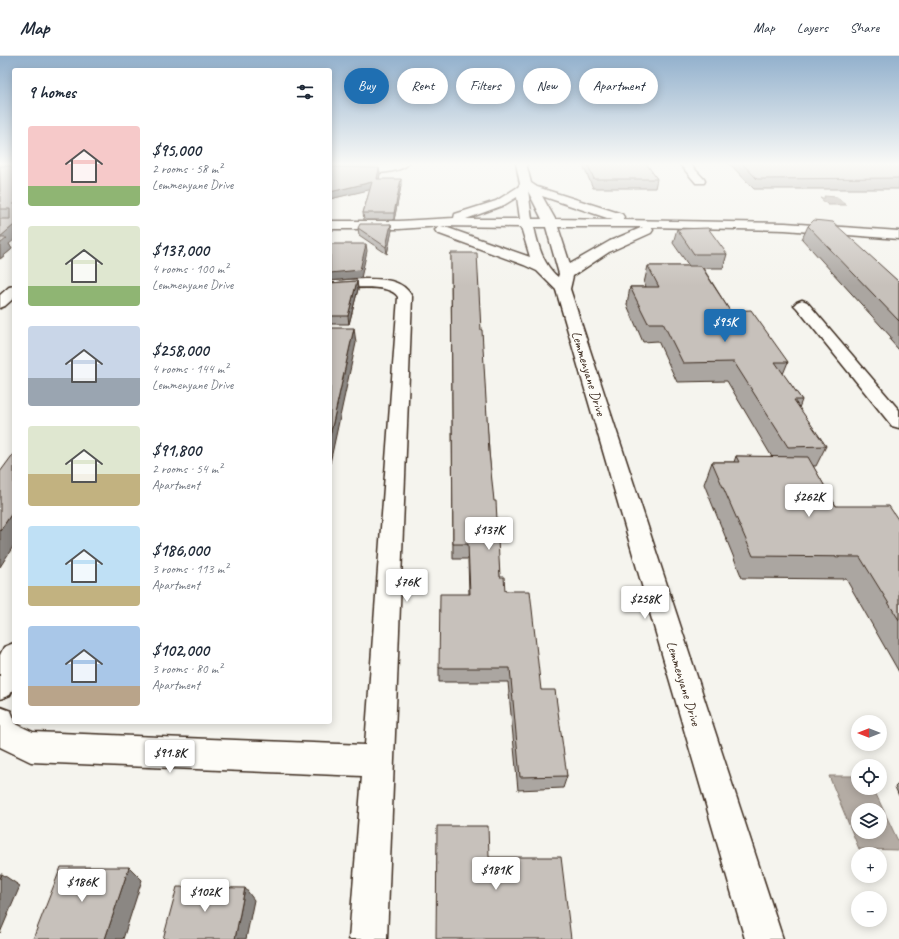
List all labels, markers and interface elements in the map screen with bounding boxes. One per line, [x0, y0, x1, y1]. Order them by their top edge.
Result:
text: Map [20, 16, 50, 40]
text: Map [753, 19, 775, 36]
text: Layers [797, 19, 828, 36]
text: Share [850, 19, 879, 36]
chip: Buy [344, 68, 389, 104]
chip: Rent [397, 68, 448, 104]
chip: Filters [456, 68, 515, 104]
chip: New [523, 68, 571, 104]
chip: Apartment [579, 68, 658, 104]
icon: filters [294, 81, 316, 103]
text: 9 homes [28, 82, 76, 103]
text: $95,000 [152, 140, 201, 161]
icon: home [60, 142, 108, 190]
text: 2 rooms · 58 m² [152, 161, 222, 177]
text: Lemmenyane Drive [152, 177, 233, 193]
text: $137,000 [152, 240, 209, 261]
icon: home [60, 242, 108, 290]
text: 4 rooms · 100 m² [152, 261, 228, 277]
text: Lemmenyane Drive [152, 277, 233, 293]
pin: $95K [701, 309, 749, 343]
text: $95K [713, 314, 737, 330]
street label: Lemmenyane Drive [568, 329, 610, 419]
text: $258,000 [152, 340, 209, 361]
icon: home [60, 342, 108, 390]
text: 4 rooms · 144 m² [152, 361, 228, 377]
text: Lemmenyane Drive [152, 377, 233, 393]
text: $91,800 [152, 440, 201, 461]
icon: home [60, 442, 108, 490]
text: 2 rooms · 54 m² [152, 461, 222, 477]
text: Apartment [152, 477, 200, 493]
pin: $262K [781, 484, 837, 518]
text: $262K [794, 489, 824, 505]
pin: $137K [461, 517, 517, 551]
text: $137K [474, 522, 504, 538]
text: $186,000 [152, 540, 209, 561]
icon: home [60, 542, 108, 590]
text: 3 rooms · 113 m² [152, 561, 228, 577]
pin: $76K [383, 569, 431, 603]
text: $76K [395, 574, 419, 590]
text: Apartment [152, 577, 200, 593]
pin: $258K [617, 586, 673, 620]
text: $258K [630, 591, 660, 607]
street label: Lemmenyane Drive [663, 639, 705, 729]
text: $102,000 [152, 640, 209, 661]
icon: home [60, 642, 108, 690]
text: 3 rooms · 80 m² [152, 661, 222, 677]
text: Apartment [152, 677, 200, 693]
north arrow [851, 715, 887, 751]
map controls [851, 715, 887, 927]
pin: $91.8K [137, 740, 203, 774]
text: $91.8K [154, 745, 186, 761]
button: locate [851, 759, 887, 795]
button: layers [851, 803, 887, 839]
button: + [851, 847, 887, 883]
pin: $181K [468, 857, 524, 891]
text: $181K [481, 862, 511, 878]
pin: $186K [54, 869, 110, 903]
text: $186K [67, 874, 97, 890]
pin: $102K [177, 879, 233, 913]
text: $102K [190, 884, 220, 900]
button: − [851, 891, 887, 927]

